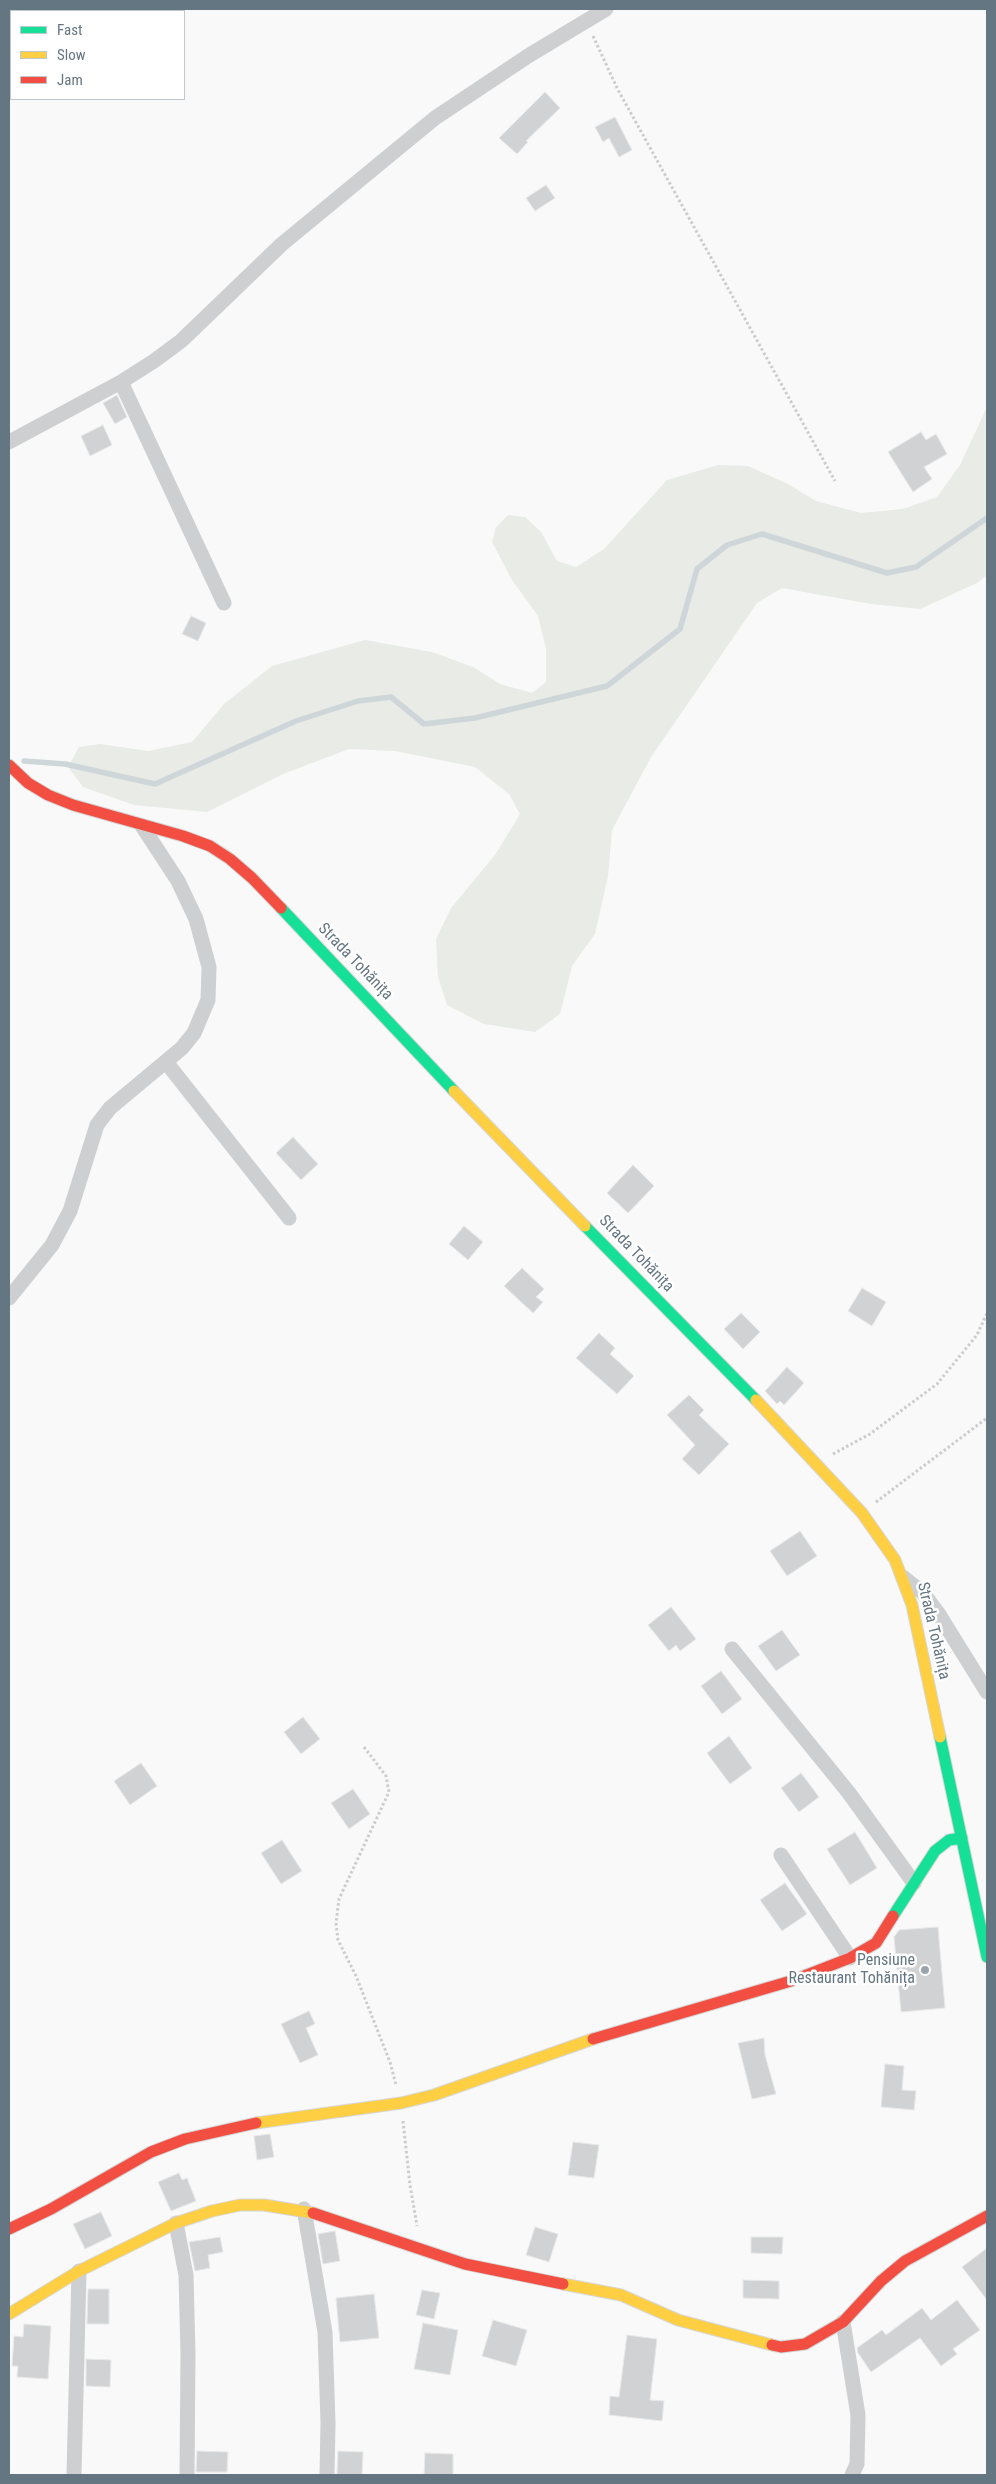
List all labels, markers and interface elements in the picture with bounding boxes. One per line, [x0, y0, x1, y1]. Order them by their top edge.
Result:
legend [10, 10, 185, 100]
text: Fast [57, 21, 82, 39]
text: Slow [57, 46, 86, 64]
text: Jam [57, 71, 83, 89]
street label: Strada Tohănița [314, 920, 396, 1004]
street label: Strada Tohănița [595, 1212, 677, 1296]
street label: Strada Tohănița [912, 1580, 954, 1682]
place label: Pensiune Restaurant Tohănița [788, 1951, 915, 1989]
marker: Pensiune Restaurant Tohănița [919, 1964, 931, 1976]

